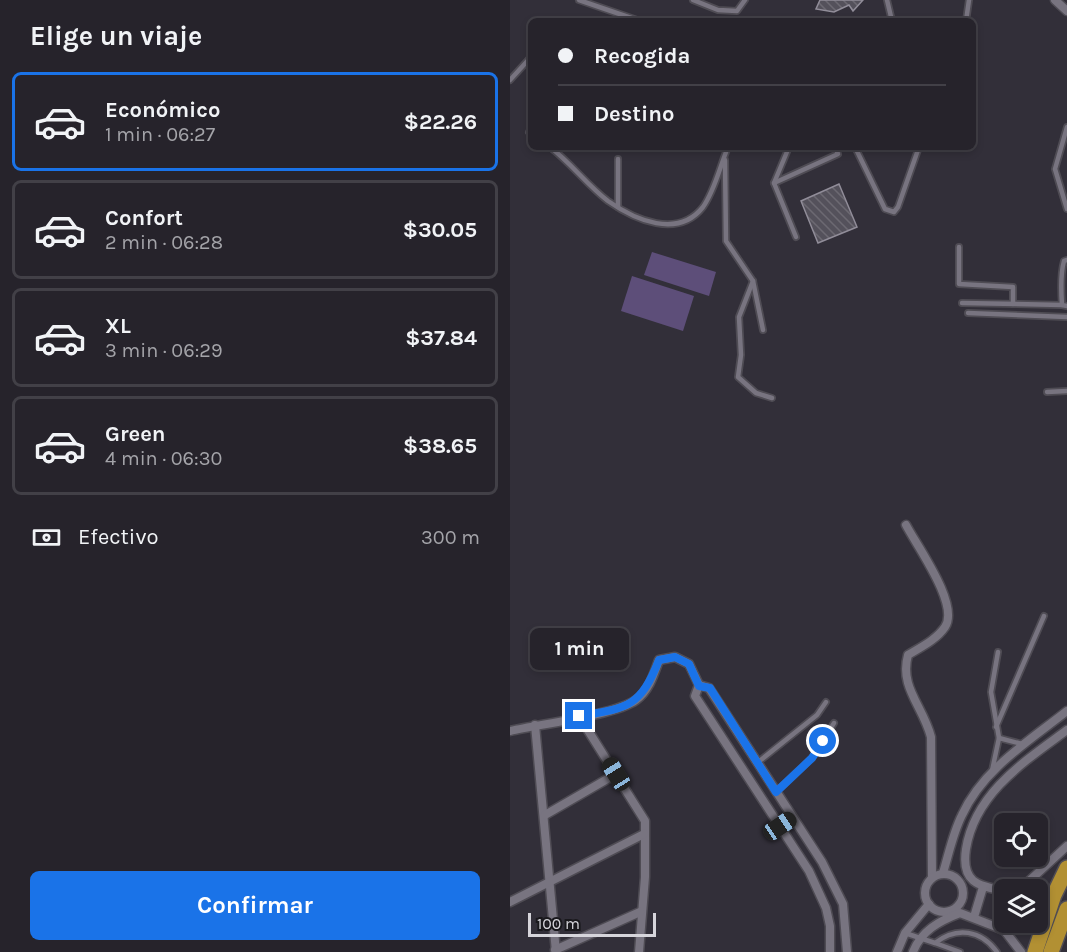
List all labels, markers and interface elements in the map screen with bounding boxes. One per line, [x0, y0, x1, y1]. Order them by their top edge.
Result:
text: Elige un viaje [30, 20, 202, 52]
text: Recogida [594, 43, 690, 69]
icon: car [33, 95, 87, 149]
text: Económico [105, 97, 220, 123]
text: Destino [594, 101, 674, 127]
text: $22.26 [404, 109, 477, 135]
text: 1 min · 06:27 [105, 123, 215, 146]
icon: car [33, 203, 87, 257]
text: Confort [105, 205, 183, 231]
text: $30.05 [403, 217, 477, 243]
text: 2 min · 06:28 [105, 231, 223, 254]
icon: car [33, 311, 87, 365]
text: XL [105, 313, 131, 339]
text: $37.84 [405, 325, 477, 351]
text: 3 min · 06:29 [105, 339, 223, 362]
icon: car [33, 419, 87, 473]
text: Green [105, 421, 166, 447]
text: $38.65 [403, 433, 477, 459]
text: 4 min · 06:30 [105, 447, 222, 470]
icon: cash [30, 521, 63, 554]
text: Efectivo [78, 524, 158, 550]
text: 300 m [421, 526, 480, 549]
callout: 1 min [530, 629, 628, 671]
text: 1 min [554, 637, 605, 660]
route end [565, 702, 592, 729]
route start [809, 727, 836, 754]
car [599, 754, 633, 794]
car [760, 808, 800, 844]
map controls [994, 813, 1048, 933]
button: locate [994, 813, 1048, 867]
button: Confirmar [30, 871, 480, 940]
button: layers [994, 879, 1048, 933]
scale bar [528, 910, 656, 938]
text: 100 m [537, 914, 580, 933]

